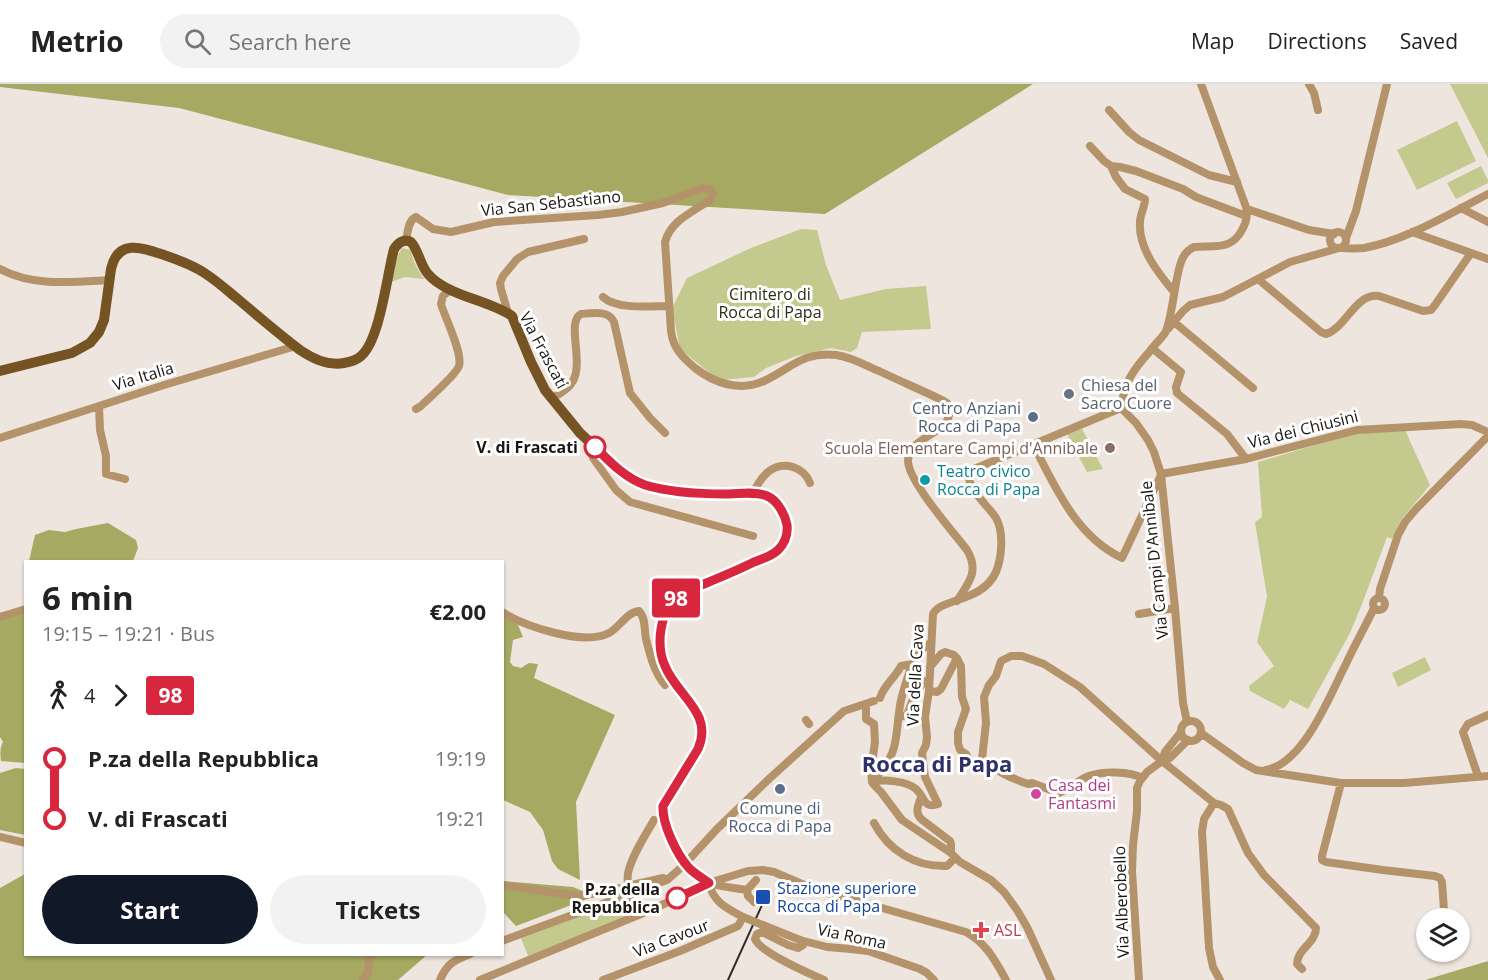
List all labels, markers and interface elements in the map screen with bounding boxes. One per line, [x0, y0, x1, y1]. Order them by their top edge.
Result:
search box [160, 14, 580, 68]
text: Metrio [30, 22, 124, 60]
icon: search [181, 25, 214, 58]
text: Search here [229, 26, 351, 56]
text: Map [1191, 27, 1234, 55]
text: Directions [1267, 27, 1367, 55]
text: Saved [1400, 27, 1458, 55]
street label: Via San Sebastiano [480, 185, 622, 221]
park label: Cimitero di Rocca di Papa [718, 283, 822, 323]
street label: Via Frascati [515, 308, 573, 392]
street label: Via Italia [110, 356, 176, 396]
place label: Chiesa del Sacro Cuore [1081, 374, 1172, 414]
marker: Chiesa del Sacro Cuore [1062, 387, 1076, 401]
place label: Centro Anziani Rocca di Papa [912, 397, 1021, 437]
street label: Via dei Chiusini [1246, 405, 1360, 453]
marker: Centro Anziani Rocca di Papa [1026, 410, 1040, 424]
place label: V. di Frascati [476, 436, 578, 458]
marker: V. di Frascati [584, 436, 606, 458]
place label: Scuola Elementare Campi d'Annibale [825, 437, 1098, 459]
marker: Scuola Elementare Campi d'Annibale [1103, 441, 1117, 455]
place label: Teatro civico Rocca di Papa [937, 460, 1040, 500]
marker: Teatro civico Rocca di Papa [918, 473, 932, 487]
street label: Via Campi D'Annibale [1135, 480, 1173, 640]
text: 6 min [42, 575, 134, 620]
line badge: 98 [649, 578, 703, 618]
text: 98 [664, 584, 688, 612]
text: €2.00 [429, 596, 486, 626]
text: 19:15 – 19:21 · Bus [42, 620, 215, 647]
street label: Via della Cava [901, 623, 929, 727]
icon: walk [42, 679, 75, 712]
icon: forward [104, 679, 137, 712]
text: 98 [158, 681, 182, 709]
text: 4 [84, 682, 95, 709]
text: P.za della Repubblica [88, 743, 319, 773]
text: 19:19 [435, 745, 486, 772]
district label: Rocca di Papa [862, 748, 1012, 778]
place label: Casa dei Fantasmi [1048, 774, 1116, 814]
marker: Comune di Rocca di Papa [773, 782, 787, 796]
marker: Casa dei Fantasmi [1029, 787, 1043, 801]
place label: Comune di Rocca di Papa [728, 797, 832, 837]
text: V. di Frascati [88, 803, 228, 833]
text: 19:21 [435, 805, 486, 832]
street label: Via Alberobello [1108, 846, 1134, 958]
button: Start [42, 875, 258, 944]
button: Tickets [270, 875, 486, 944]
place label: Stazione superiore Rocca di Papa [777, 877, 916, 917]
place label: P.za della Repubblica [571, 878, 660, 918]
marker: P.za della Repubblica [666, 887, 688, 909]
marker: Stazione superiore Rocca di Papa [754, 888, 772, 906]
map controls [1416, 908, 1470, 962]
button: layers [1416, 908, 1470, 962]
street label: Via Cavour [630, 913, 713, 963]
street label: Via Roma [816, 918, 888, 954]
place label: ASL [994, 919, 1021, 941]
marker: ASL [972, 921, 990, 939]

